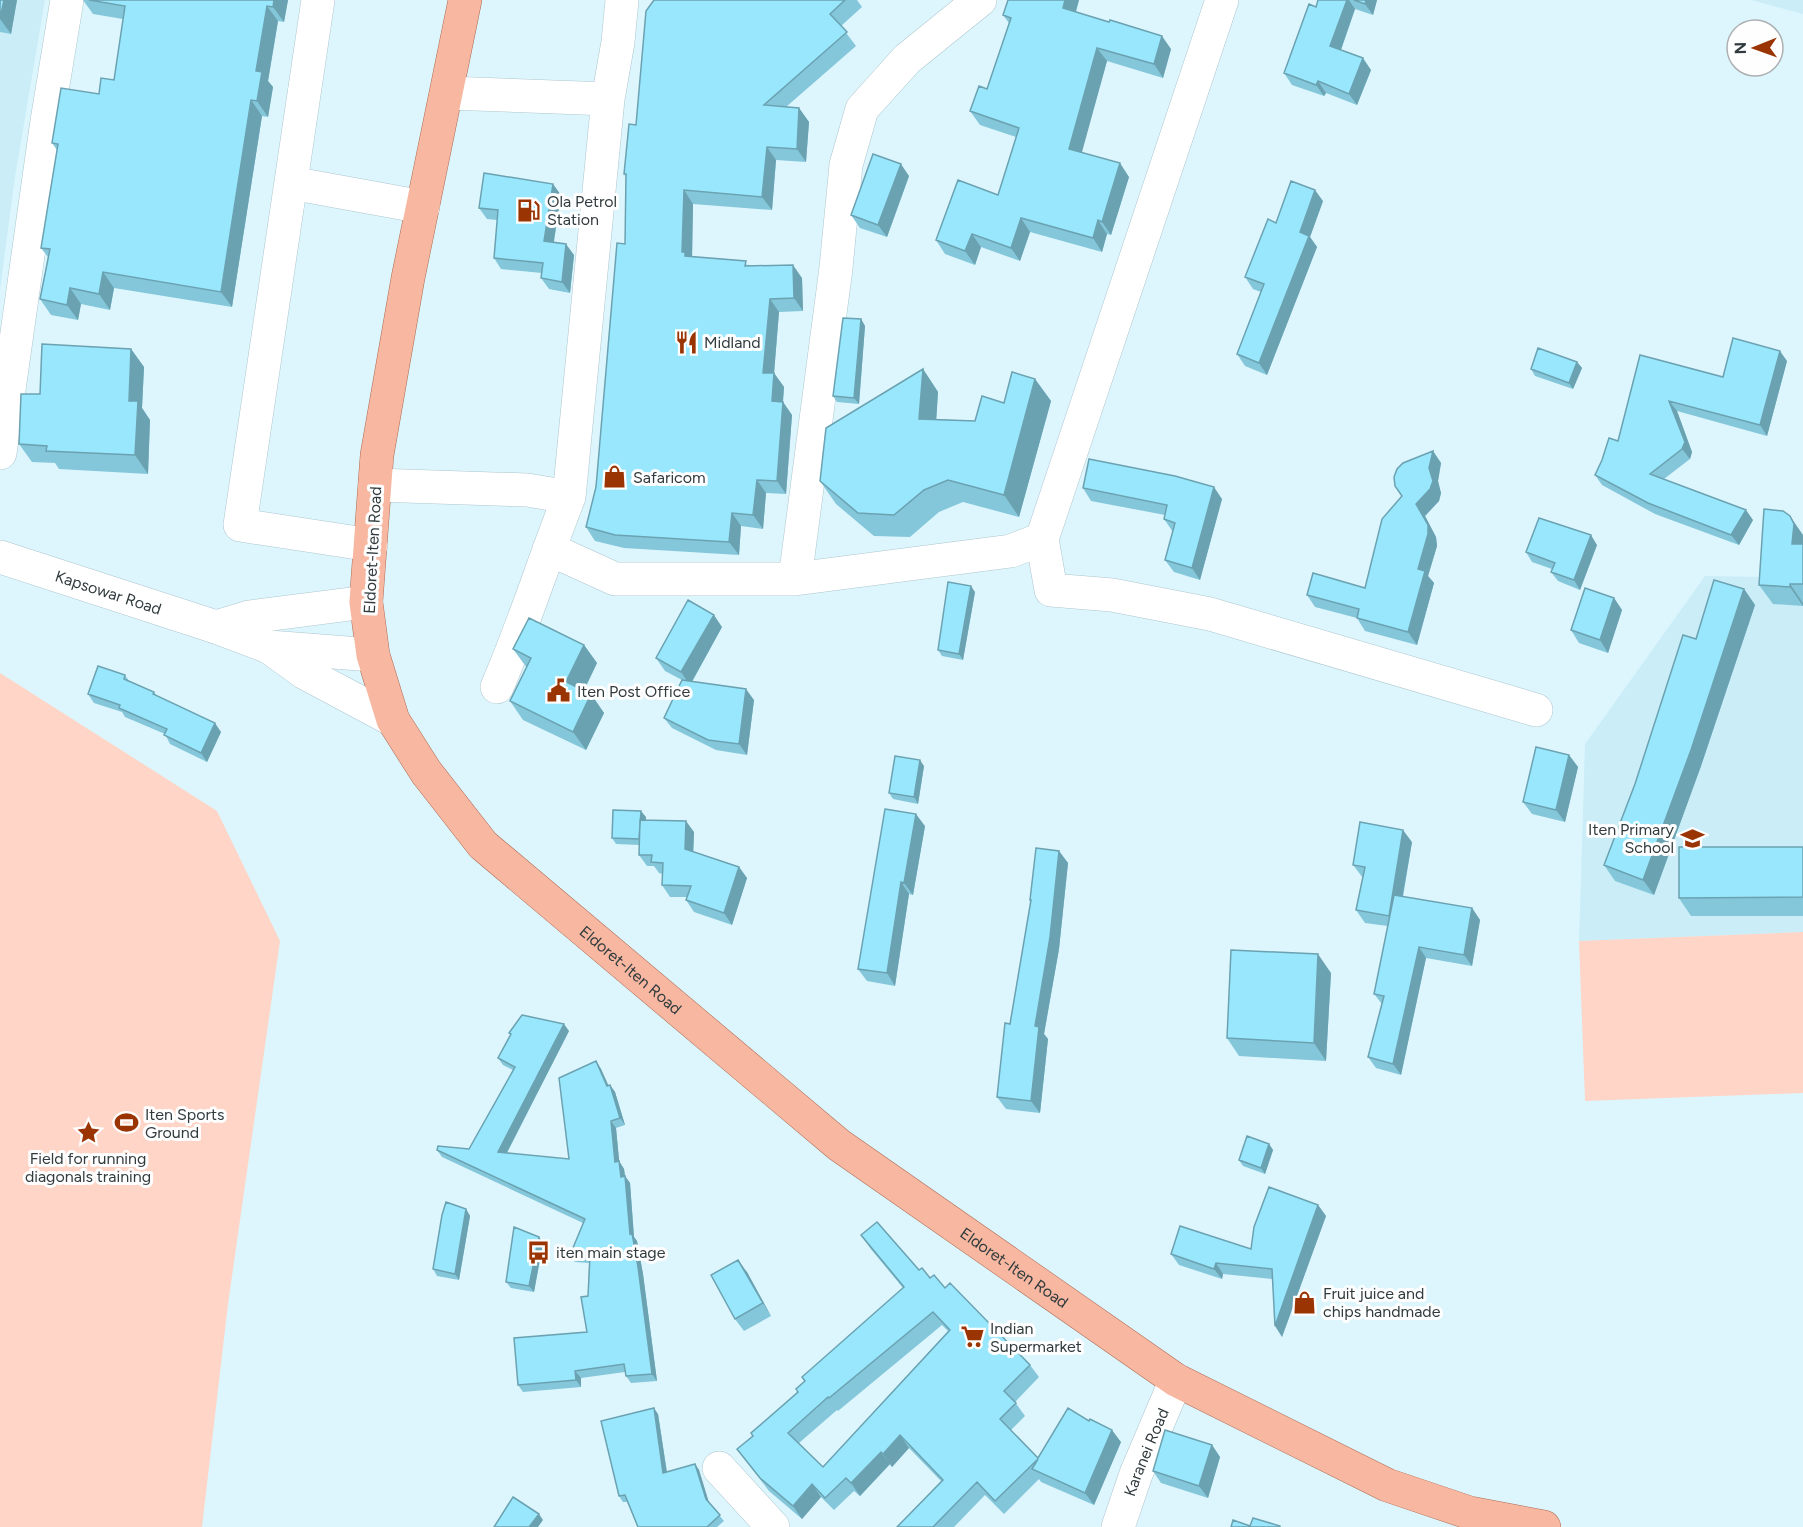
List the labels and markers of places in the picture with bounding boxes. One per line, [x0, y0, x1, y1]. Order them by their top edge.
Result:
place label: Ola Petrol Station [547, 192, 617, 229]
fuel station icon: Ola Petrol Station [516, 197, 542, 223]
restaurant icon: Midland [673, 329, 699, 355]
place label: Midland [704, 333, 761, 352]
shop icon: Safaricom [602, 464, 628, 490]
place label: Safaricom [633, 468, 706, 487]
public building icon: Iten Post Office [546, 678, 572, 704]
place label: Iten Post Office [577, 682, 690, 701]
place label: Iten Primary School [1588, 820, 1675, 857]
school or university icon: Iten Primary School [1679, 825, 1705, 851]
place label: Iten Sports Ground [145, 1105, 224, 1142]
sports icon: Iten Sports Ground [114, 1110, 140, 1136]
place icon: Field for running diagonals training [75, 1120, 101, 1146]
place label: Field for running diagonals training [25, 1149, 151, 1186]
bus stop icon: iten main stage [525, 1239, 551, 1265]
place label: iten main stage [556, 1243, 666, 1262]
place label: Fruit juice and chips handmade [1323, 1284, 1441, 1321]
shop icon: Fruit juice and chips handmade [1292, 1289, 1318, 1315]
place label: Indian Supermarket [990, 1319, 1082, 1356]
supermarket icon: Indian Supermarket [959, 1324, 985, 1350]

